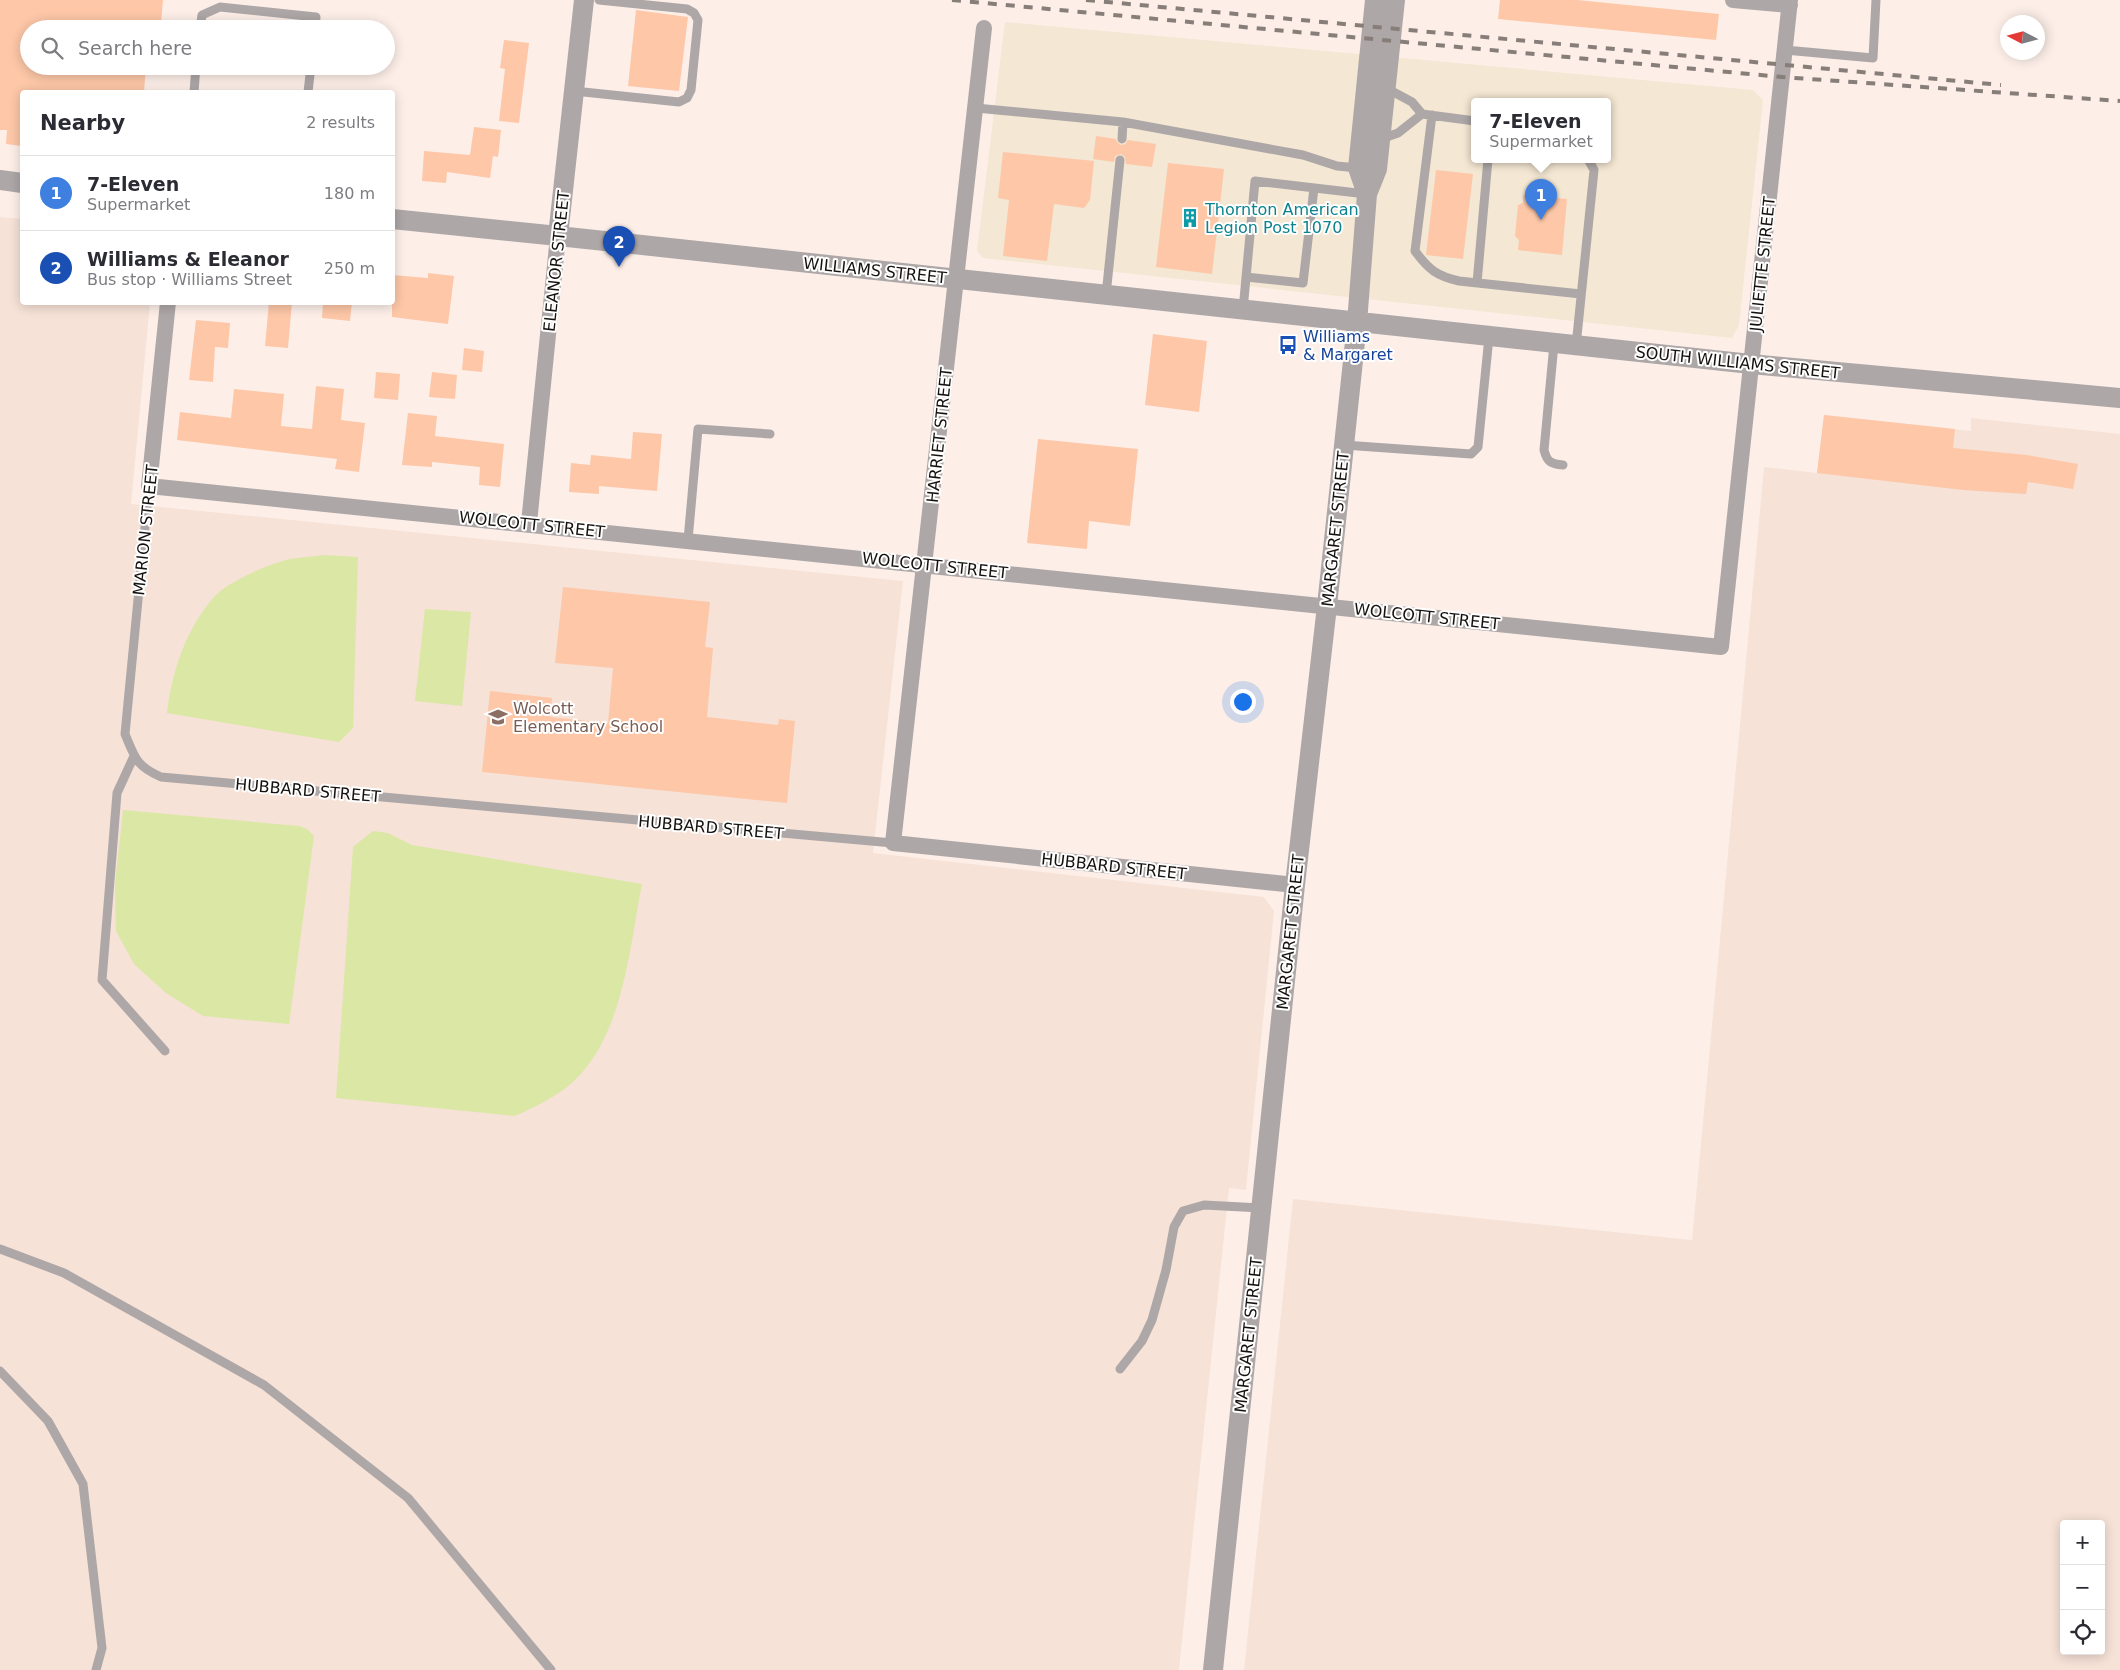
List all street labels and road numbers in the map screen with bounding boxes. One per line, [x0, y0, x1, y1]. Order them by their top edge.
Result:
street label: ELEANOR STREET [540, 189, 573, 333]
street label: JULIETTE STREET [1746, 195, 1779, 334]
street label: WILLIAMS STREET [802, 254, 948, 288]
street label: SOUTH WILLIAMS STREET [1635, 342, 1841, 383]
street label: HARRIET STREET [923, 366, 956, 504]
street label: MARGARET STREET [1318, 450, 1353, 608]
street label: MARION STREET [129, 464, 162, 596]
street label: WOLCOTT STREET [458, 507, 606, 542]
street label: WOLCOTT STREET [861, 548, 1009, 583]
street label: WOLCOTT STREET [1353, 599, 1501, 634]
street label: HUBBARD STREET [234, 775, 382, 806]
street label: HUBBARD STREET [637, 812, 785, 843]
street label: HUBBARD STREET [1040, 849, 1188, 884]
street label: MARGARET STREET [1273, 853, 1308, 1011]
street label: MARGARET STREET [1231, 1256, 1266, 1414]

